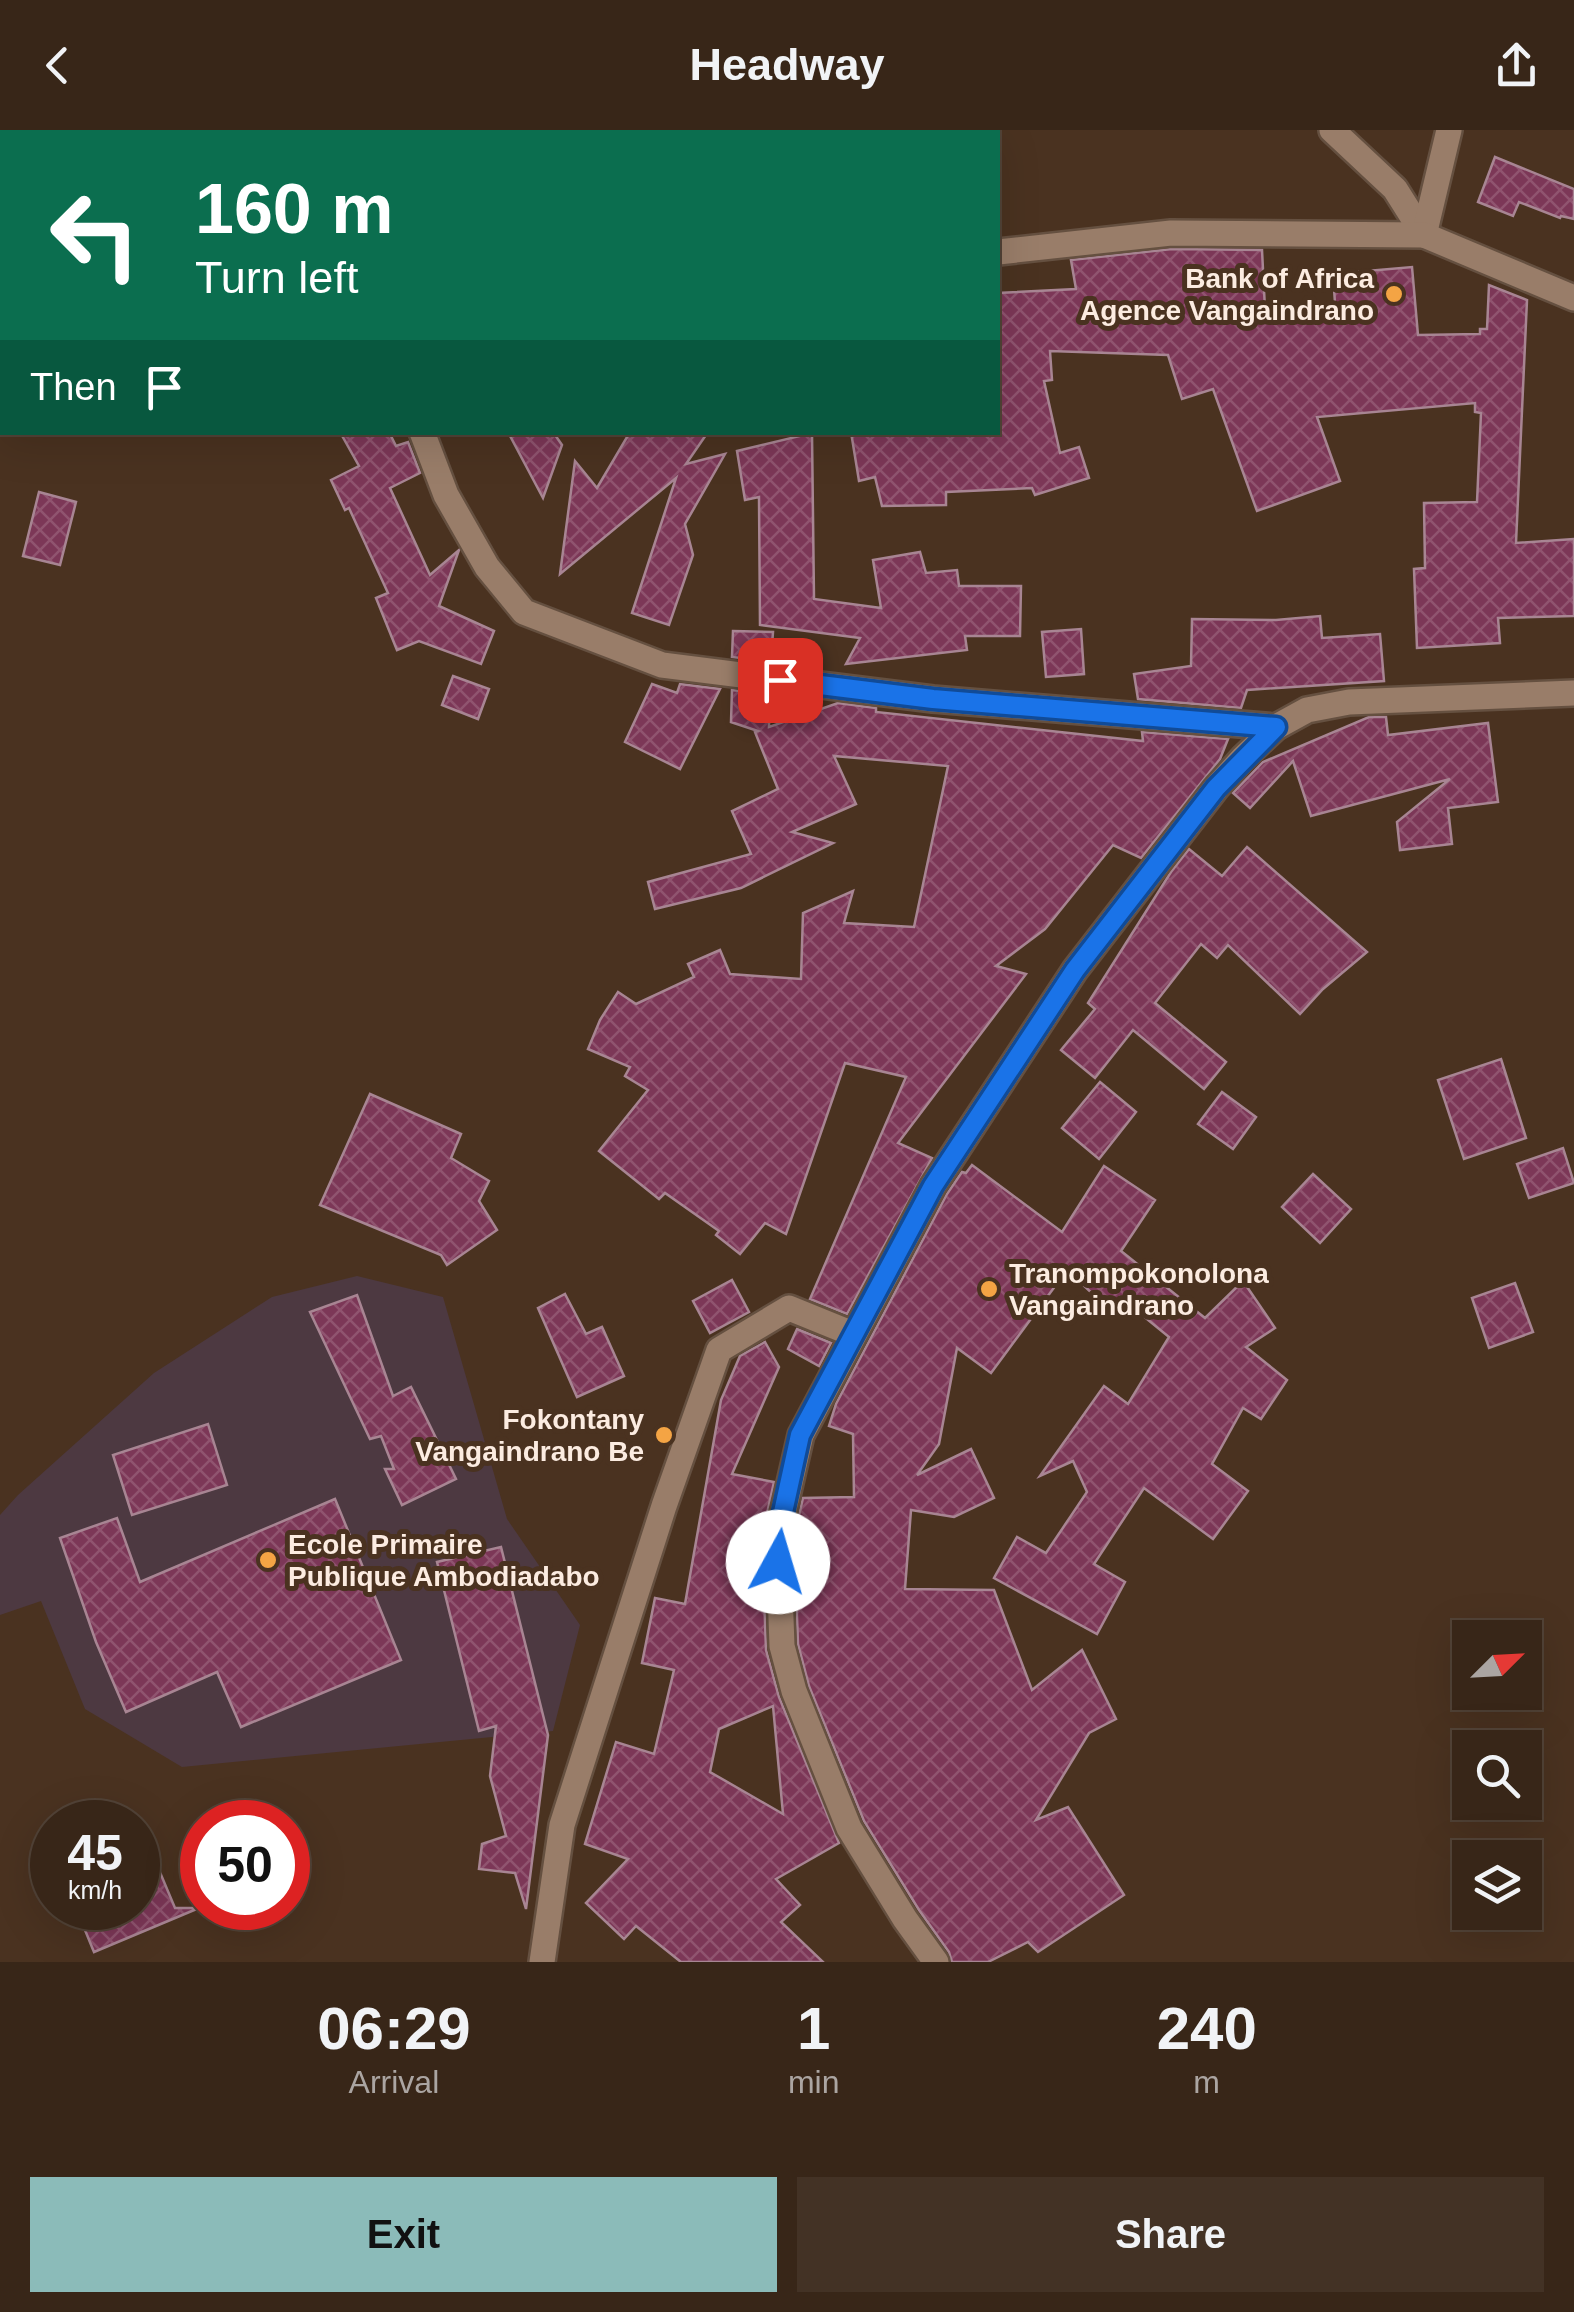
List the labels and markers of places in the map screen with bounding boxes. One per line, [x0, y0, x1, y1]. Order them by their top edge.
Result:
place label: Bank of Africa Agence Vangaindrano [1080, 263, 1374, 326]
marker: Bank of Africa Agence Vangaindrano [1383, 283, 1405, 305]
pin [738, 638, 823, 723]
place label: Tranompokonolona Vangaindrano [1009, 1258, 1269, 1321]
marker: Tranompokonolona Vangaindrano [978, 1278, 1000, 1300]
place label: Fokontany Vangaindrano Be [415, 1404, 644, 1467]
marker: Fokontany Vangaindrano Be [653, 1424, 675, 1446]
place label: Ecole Primaire Publique Ambodiadabo [288, 1529, 600, 1592]
marker: Ecole Primaire Publique Ambodiadabo [257, 1549, 279, 1571]

